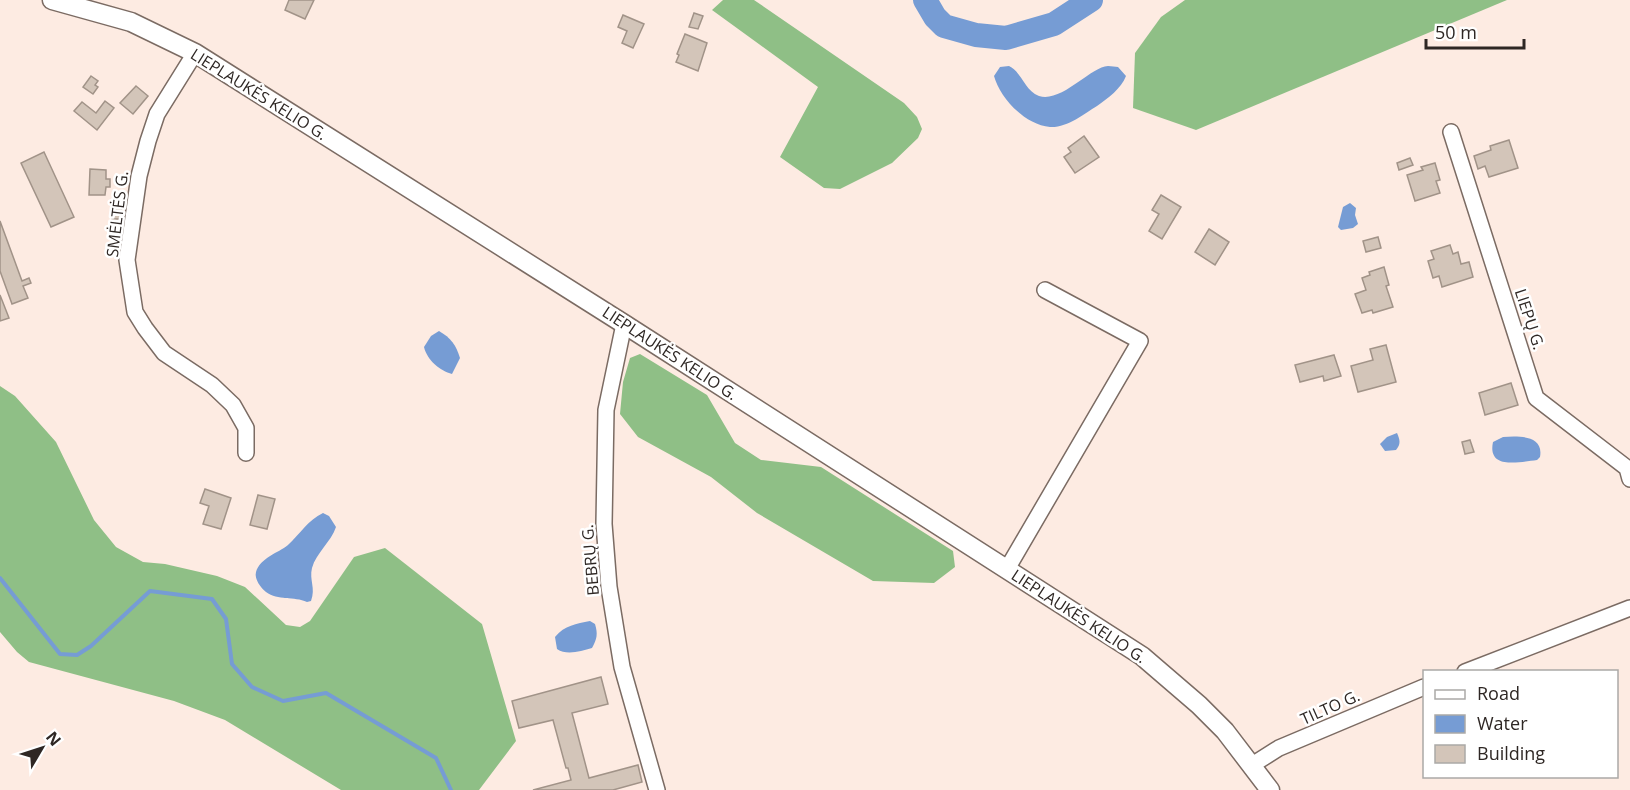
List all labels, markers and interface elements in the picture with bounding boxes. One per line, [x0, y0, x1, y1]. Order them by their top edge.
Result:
scale bar [1426, 12, 1524, 50]
text: 50 m [1435, 20, 1477, 44]
street label: LIEPLAUKĖS KELIO G. [187, 43, 331, 145]
street label: SMĖLTĖS G. [101, 170, 133, 258]
street label: LIEPŲ G. [1510, 286, 1550, 352]
street label: LIEPLAUKĖS KELIO G. [598, 301, 742, 405]
street label: BEBRŲ G. [576, 524, 604, 596]
street label: LIEPLAUKĖS KELIO G. [1007, 564, 1151, 668]
legend [1423, 670, 1618, 778]
text: Road [1477, 681, 1520, 705]
street label: TILTO G. [1297, 684, 1363, 730]
text: Water [1477, 711, 1528, 735]
north arrow [12, 718, 72, 778]
text: N [41, 727, 66, 751]
text: Building [1477, 741, 1545, 765]

